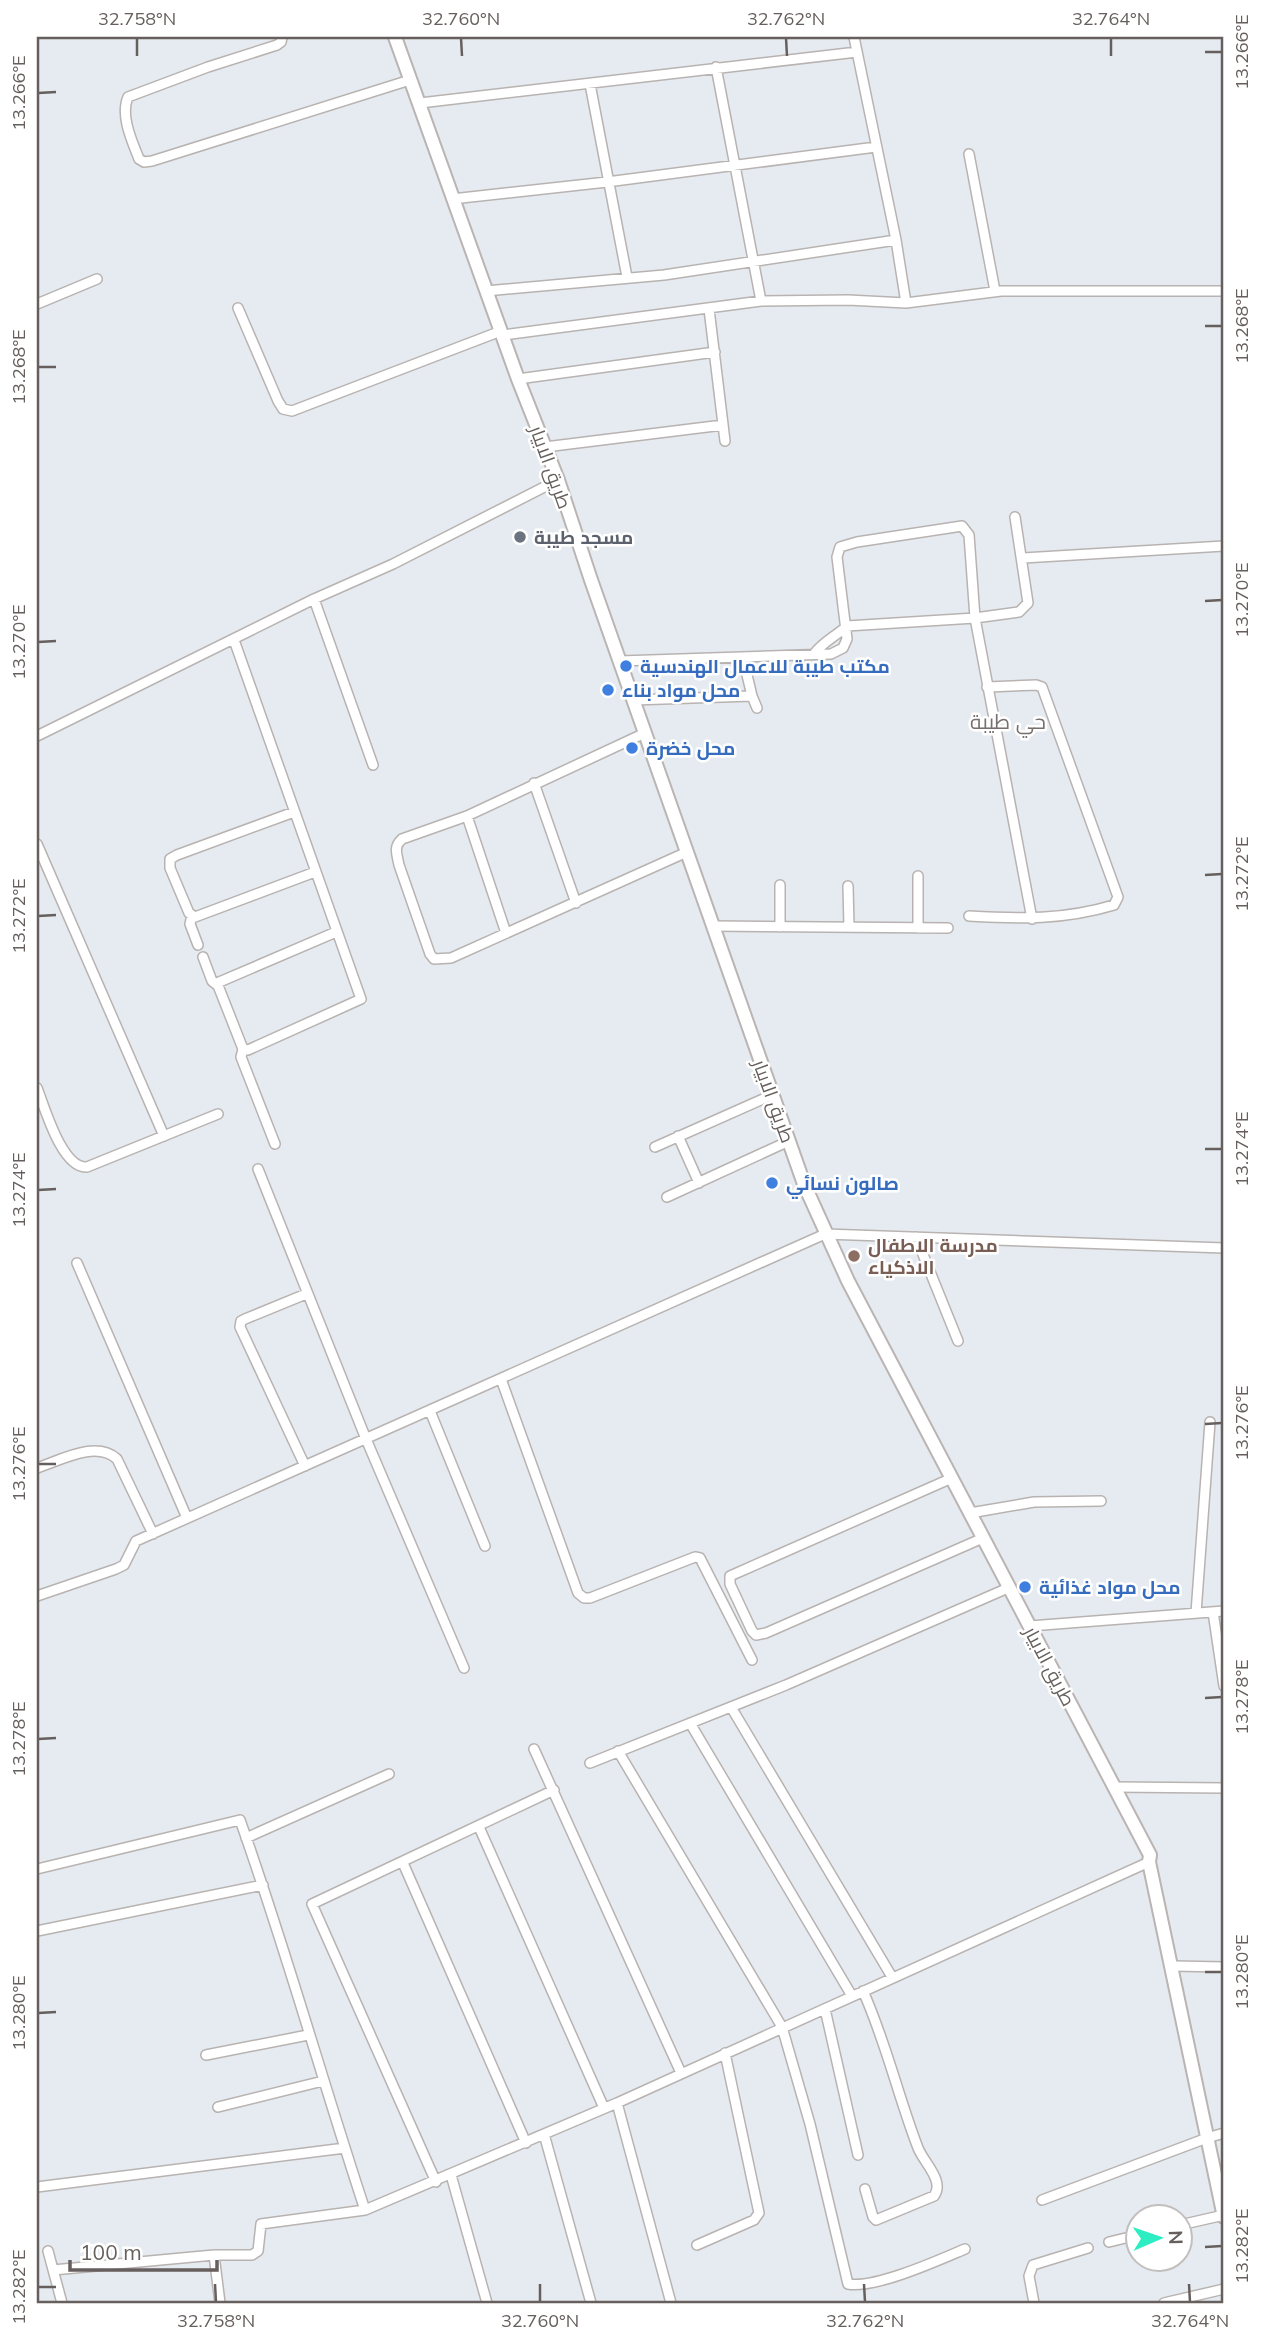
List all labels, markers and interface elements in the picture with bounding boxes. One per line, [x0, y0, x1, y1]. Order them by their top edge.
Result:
text: 32.758°N [98, 7, 176, 30]
text: 32.760°N [422, 7, 500, 30]
text: 32.762°N [747, 7, 825, 30]
text: 32.764°N [1072, 7, 1150, 30]
text: 13.266°E [1230, 14, 1253, 90]
text: 13.266°E [7, 55, 30, 131]
text: 13.268°E [1230, 288, 1253, 364]
text: 13.268°E [7, 329, 30, 405]
street label: طريق الابيار [524, 421, 577, 512]
place label: مسجد طيبة [534, 525, 633, 549]
marker: مسجد طيبة [512, 529, 528, 545]
text: 13.270°E [1230, 562, 1253, 638]
text: 13.270°E [7, 604, 30, 680]
place label: مكتب طيبة للاعمال الهندسية [640, 654, 890, 679]
marker: مكتب طيبة للاعمال الهندسية [618, 658, 634, 674]
place label: محل مواد بناء [622, 678, 740, 702]
marker: محل مواد بناء [600, 682, 616, 698]
district label: حي طيبة [970, 708, 1046, 738]
place label: محل خضرة [646, 736, 735, 760]
marker: محل خضرة [624, 740, 640, 756]
text: 13.272°E [1230, 836, 1253, 912]
text: 13.272°E [7, 878, 30, 954]
street label: طريق الابيار [747, 1055, 800, 1146]
text: 13.274°E [1230, 1111, 1253, 1187]
text: 13.274°E [7, 1152, 30, 1228]
place label: صالون نسائي [786, 1171, 899, 1199]
marker: صالون نسائي [764, 1175, 780, 1191]
place label: مدرسة الاطفال الاذكياء [868, 1233, 998, 1279]
marker: مدرسة الاطفال الاذكياء [846, 1248, 862, 1264]
text: 13.276°E [1230, 1385, 1253, 1461]
text: 13.276°E [7, 1426, 30, 1502]
place label: محل مواد غذائية [1039, 1575, 1181, 1599]
marker: محل مواد غذائية [1017, 1579, 1033, 1595]
street label: طريق الابيار [1018, 1621, 1081, 1711]
text: 13.278°E [1230, 1659, 1253, 1735]
text: 13.278°E [7, 1701, 30, 1777]
text: 13.280°E [1230, 1934, 1253, 2010]
text: 13.280°E [7, 1975, 30, 2051]
north arrow [1124, 2204, 1194, 2274]
text: 13.282°E [1230, 2208, 1253, 2284]
scale bar [70, 2228, 217, 2272]
text: N [1164, 2230, 1188, 2245]
text: 100 m [80, 2239, 142, 2265]
text: 13.282°E [7, 2249, 30, 2325]
text: 32.758°N [177, 2309, 255, 2332]
text: 32.760°N [501, 2309, 579, 2332]
text: 32.762°N [826, 2309, 904, 2332]
text: 32.764°N [1151, 2309, 1229, 2332]

